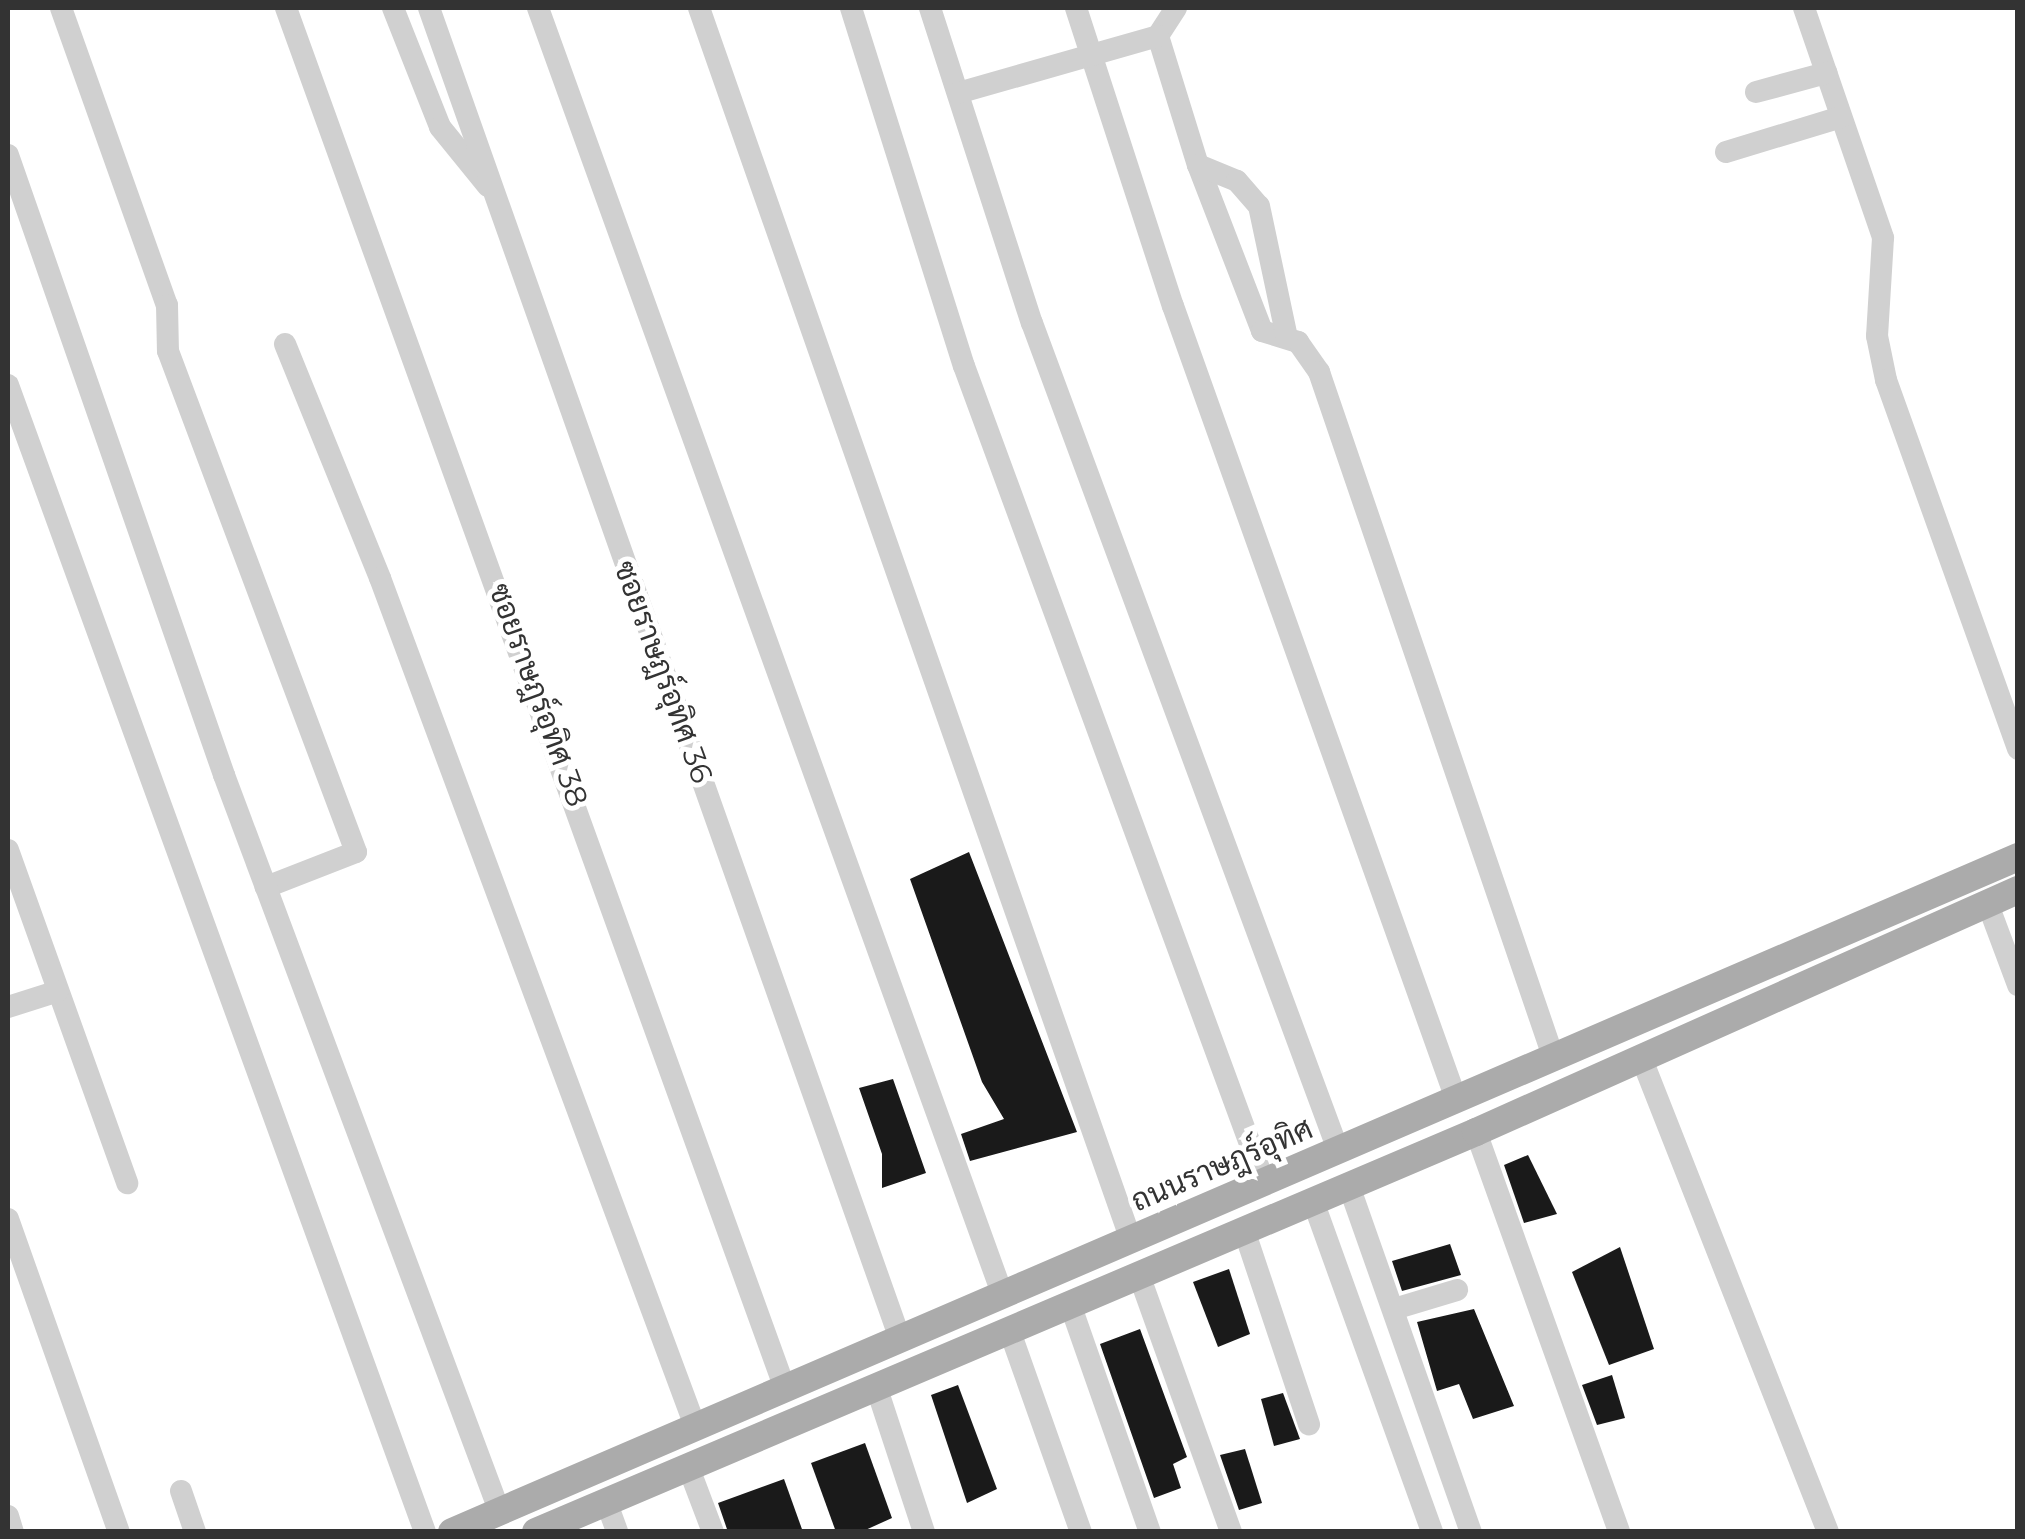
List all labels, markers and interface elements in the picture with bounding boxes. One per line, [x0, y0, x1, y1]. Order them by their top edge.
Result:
street label: ซอยราษฎร์อุทิศ 36 [606, 556, 720, 788]
street label: ซอยราษฎร์อุทิศ 38 [481, 579, 595, 811]
street label: ถนนราษฎร์อุทิศ [1126, 1111, 1318, 1219]

